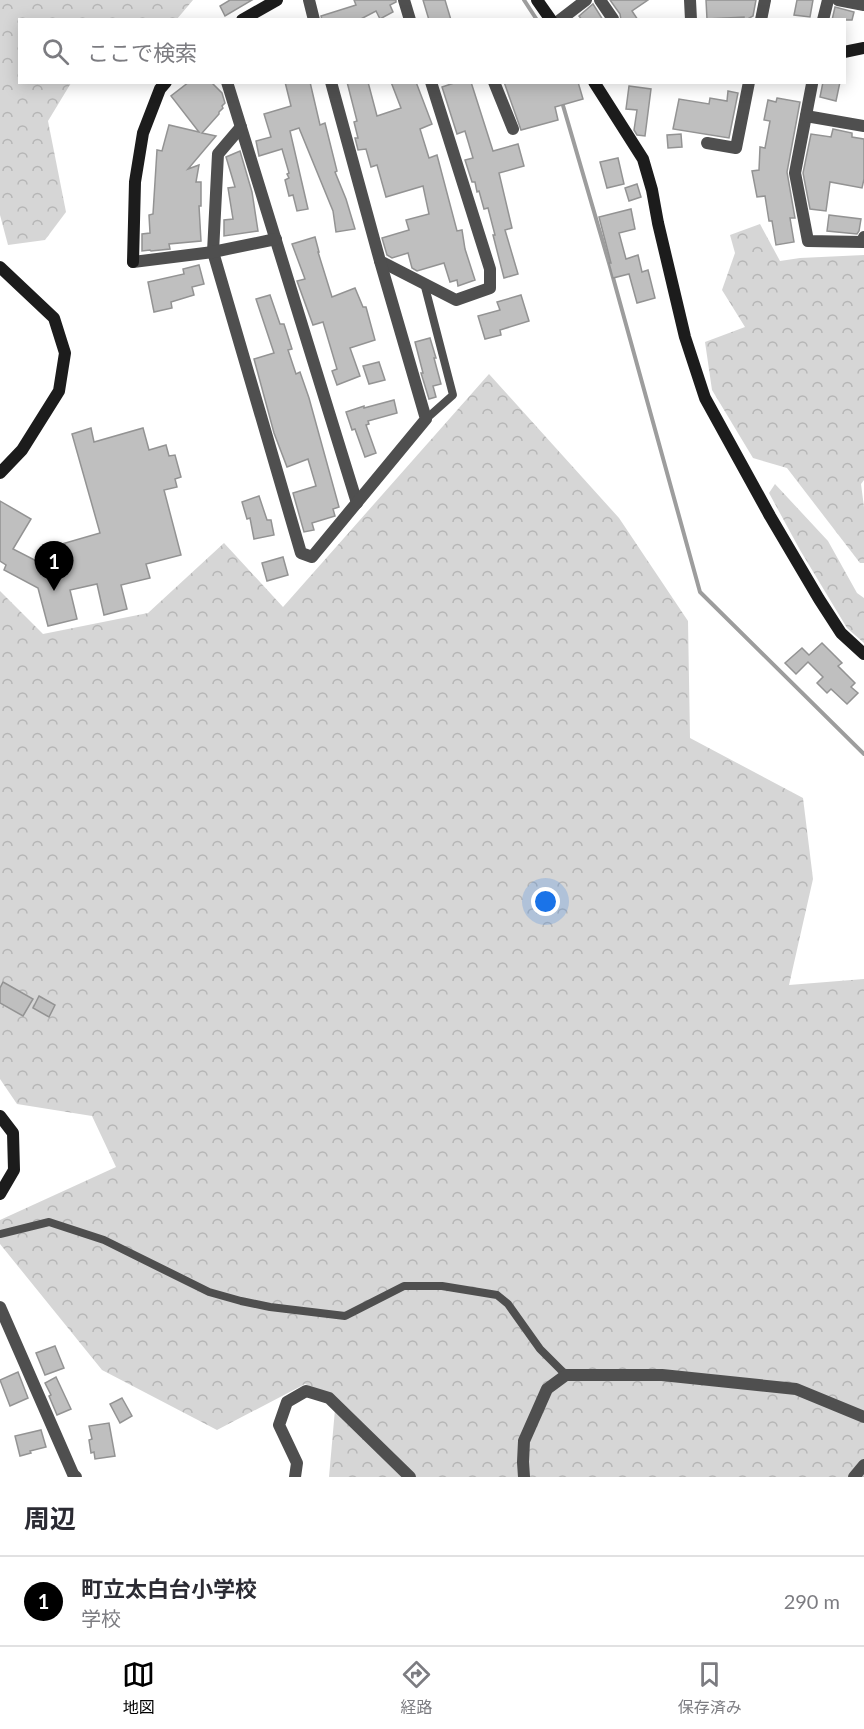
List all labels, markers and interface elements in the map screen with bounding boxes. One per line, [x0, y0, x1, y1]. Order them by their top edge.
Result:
search box [18, 18, 846, 84]
icon: search [39, 35, 72, 68]
text: ここで検索 [87, 39, 197, 66]
pin: 1 [34, 542, 74, 591]
your location [531, 887, 560, 916]
text: 周辺 [24, 1502, 76, 1534]
text: 町立太白台小学校 [81, 1575, 257, 1602]
text: 1 [38, 1589, 49, 1613]
text: 290 m [784, 1589, 840, 1613]
text: 学校 [81, 1606, 121, 1630]
tab: 地図 [122, 1658, 155, 1718]
tab: 経路 [400, 1658, 433, 1718]
tab: 保存済み [678, 1658, 742, 1718]

